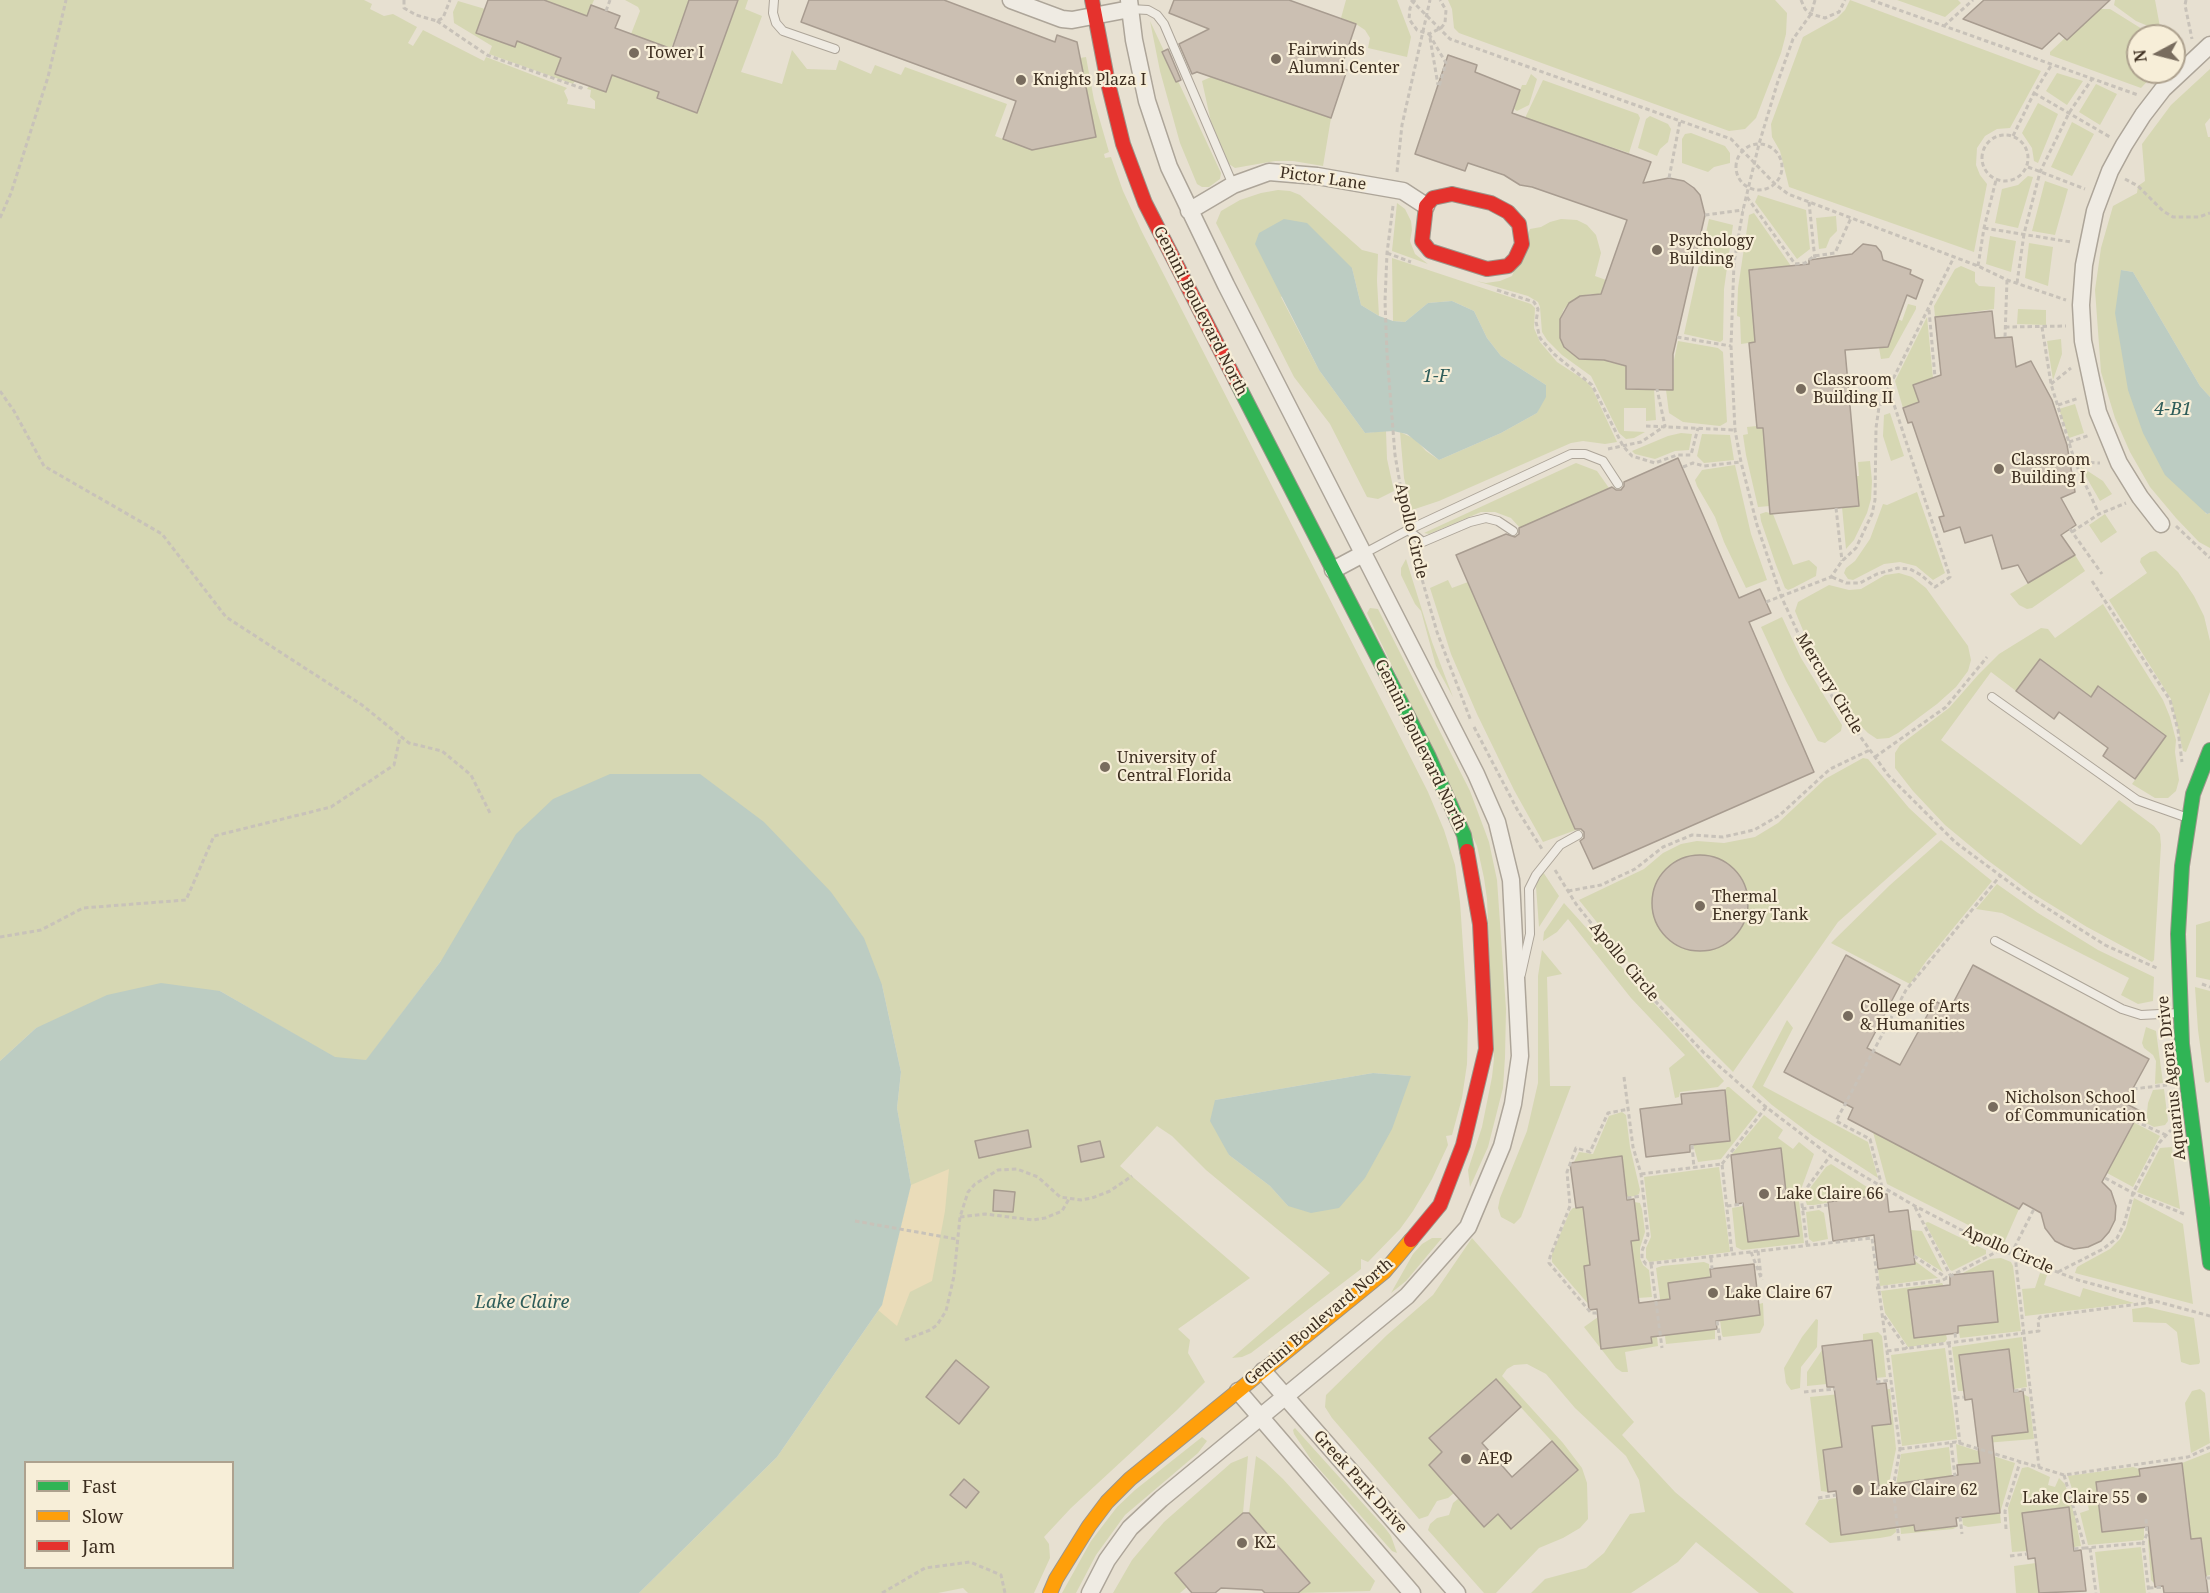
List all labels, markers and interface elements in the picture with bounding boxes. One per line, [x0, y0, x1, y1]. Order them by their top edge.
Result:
north arrow [2126, 24, 2186, 84]
place label: Fairwinds Alumni Center [1288, 40, 1400, 78]
place label: Tower I [646, 43, 704, 63]
marker: Tower I [627, 46, 641, 60]
text: N [2128, 48, 2152, 64]
marker: Fairwinds Alumni Center [1269, 52, 1283, 66]
place label: Knights Plaza I [1033, 70, 1146, 90]
marker: Knights Plaza I [1014, 73, 1028, 87]
street label: Pictor Lane [1279, 163, 1367, 195]
street label: Gemini Boulevard North [1149, 223, 1251, 399]
place label: Psychology Building [1669, 231, 1754, 269]
marker: Psychology Building [1650, 243, 1664, 257]
water label: 1-F [1423, 366, 1449, 388]
place label: Classroom Building II [1813, 370, 1893, 408]
marker: Classroom Building II [1794, 382, 1808, 396]
water label: 4-B1 [2154, 399, 2192, 421]
place label: Classroom Building I [2011, 450, 2090, 488]
marker: Classroom Building I [1992, 462, 2006, 476]
street label: Apollo Circle [1391, 481, 1431, 581]
street label: Mercury Circle [1791, 630, 1867, 738]
street label: Gemini Boulevard North [1370, 656, 1470, 834]
place label: University of Central Florida [1117, 748, 1232, 786]
marker: University of Central Florida [1098, 760, 1112, 774]
place label: Thermal Energy Tank [1712, 887, 1808, 925]
marker: Thermal Energy Tank [1693, 899, 1707, 913]
street label: Apollo Circle [1585, 918, 1663, 1006]
street label: Aquarius Agora Drive [2154, 995, 2190, 1161]
place label: College of Arts & Humanities [1860, 997, 1970, 1035]
marker: College of Arts & Humanities [1841, 1009, 1855, 1023]
place label: Nicholson School of Communication [2005, 1088, 2146, 1126]
marker: Nicholson School of Communication [1986, 1100, 2000, 1114]
place label: Lake Claire 66 [1776, 1184, 1884, 1204]
marker: Lake Claire 66 [1757, 1187, 1771, 1201]
street label: Apollo Circle [1960, 1221, 2056, 1279]
street label: Gemini Boulevard North [1241, 1254, 1397, 1390]
place label: Lake Claire 67 [1725, 1283, 1833, 1303]
marker: Lake Claire 67 [1706, 1286, 1720, 1300]
water label: Lake Claire [475, 1292, 569, 1314]
street label: Greek Park Drive [1309, 1427, 1411, 1537]
place label: AEΦ [1478, 1449, 1513, 1469]
marker: AEΦ [1459, 1452, 1473, 1466]
legend [24, 1461, 234, 1569]
text: Fast [82, 1474, 117, 1498]
place label: Lake Claire 62 [1870, 1480, 1978, 1500]
marker: Lake Claire 62 [1851, 1483, 1865, 1497]
place label: Lake Claire 55 [2022, 1488, 2130, 1508]
marker: Lake Claire 55 [2135, 1491, 2149, 1505]
text: Slow [82, 1504, 123, 1528]
place label: ΚΣ [1254, 1533, 1276, 1553]
text: Jam [82, 1534, 116, 1558]
marker: ΚΣ [1235, 1536, 1249, 1550]

